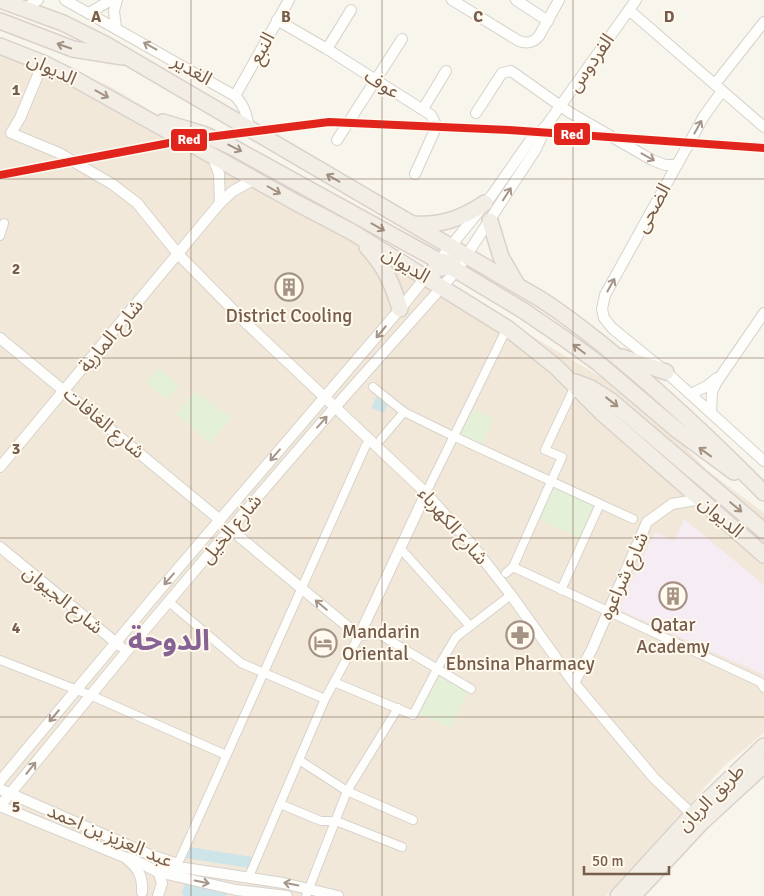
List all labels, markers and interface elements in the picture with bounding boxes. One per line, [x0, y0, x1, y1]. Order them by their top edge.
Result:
text: A [91, 7, 102, 27]
text: B [281, 7, 291, 27]
text: C [473, 7, 483, 27]
text: D [664, 7, 675, 27]
street label: النبع [244, 28, 282, 69]
street label: الفردوس [562, 29, 620, 97]
one-way arrow [57, 41, 72, 50]
one-way arrow [143, 41, 157, 51]
street label: الديوان [23, 47, 81, 91]
street label: الغدير [167, 48, 216, 91]
street label: عوف [360, 64, 404, 104]
text: 1 [12, 80, 21, 100]
one-way arrow [94, 89, 109, 99]
one-way arrow [693, 120, 703, 135]
line badge: Red [553, 122, 591, 146]
text: Red [561, 126, 584, 143]
line badge: Red [170, 128, 208, 152]
text: Red [178, 131, 201, 148]
one-way arrow [228, 143, 243, 153]
one-way arrow [640, 152, 655, 162]
one-way arrow [327, 173, 341, 183]
street label: الضحى [630, 179, 676, 237]
one-way arrow [266, 186, 281, 196]
one-way arrow [502, 188, 512, 202]
one-way arrow [370, 222, 385, 232]
street label: الديوان [378, 241, 434, 289]
text: 2 [12, 259, 20, 279]
building icon: District Cooling [274, 272, 304, 302]
one-way arrow [606, 278, 616, 293]
street label: شارع المارية [73, 294, 149, 378]
place label: District Cooling [226, 304, 352, 328]
one-way arrow [375, 325, 386, 338]
one-way arrow [572, 344, 586, 354]
street label: شارع الغافات [58, 382, 150, 465]
one-way arrow [605, 397, 618, 408]
one-way arrow [316, 416, 328, 429]
text: 3 [12, 439, 20, 459]
one-way arrow [699, 446, 712, 457]
one-way arrow [269, 449, 281, 462]
street label: شارع الكهرباء [412, 482, 493, 571]
street label: شارع الخيل [195, 489, 268, 569]
street label: الديوان [694, 491, 748, 543]
one-way arrow [729, 501, 742, 512]
street label: شارع شراعوه [594, 528, 655, 624]
street label: شارع الجيوان [17, 560, 108, 640]
one-way arrow [164, 572, 175, 585]
building icon: Qatar Academy [658, 581, 688, 611]
one-way arrow [315, 599, 328, 611]
place label: Qatar Academy [636, 613, 710, 659]
text: 4 [12, 618, 21, 638]
place label: Mandarin Oriental [342, 620, 420, 666]
pharmacy icon: Ebnsina Pharmacy [505, 620, 535, 650]
district label: الدوحة [128, 623, 210, 658]
hotel icon: Mandarin Oriental [308, 628, 338, 658]
place label: Ebnsina Pharmacy [445, 652, 595, 676]
one-way arrow [48, 710, 59, 723]
street label: طريق الريان [672, 759, 750, 837]
one-way arrow [25, 762, 36, 775]
text: 5 [12, 797, 20, 817]
street label: عبد العزيز بن احمد [44, 799, 176, 873]
scale bar [584, 844, 669, 876]
text: 50 m [592, 852, 623, 870]
one-way arrow [194, 878, 210, 887]
one-way arrow [283, 879, 299, 889]

